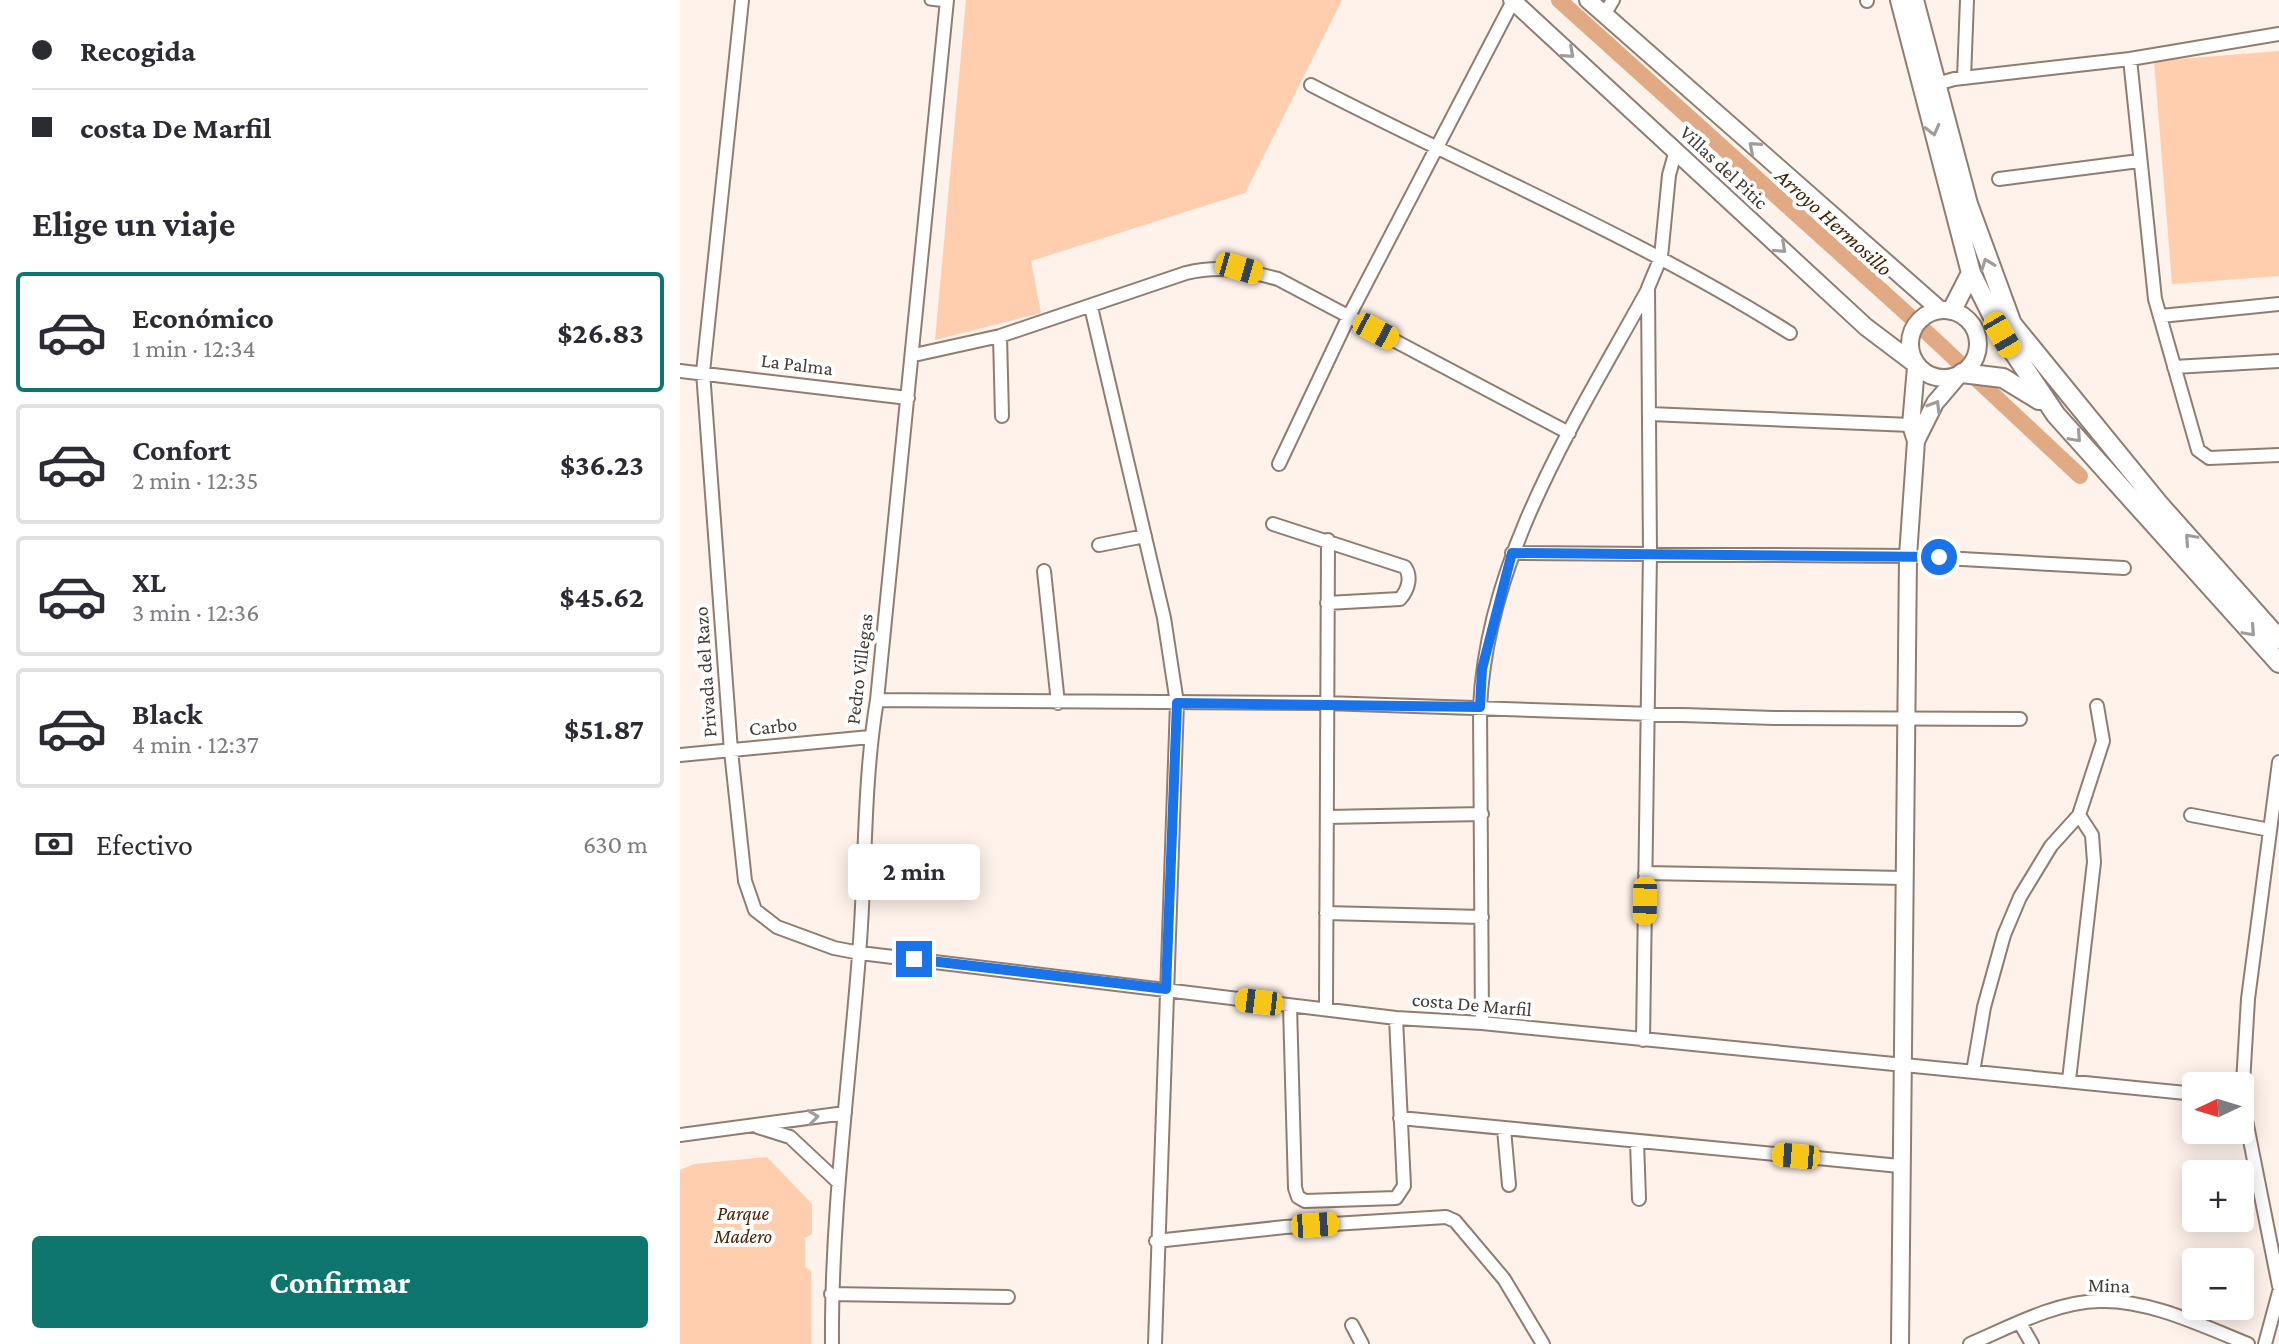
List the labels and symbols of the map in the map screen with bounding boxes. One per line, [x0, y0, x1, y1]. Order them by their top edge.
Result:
one-way arrow [1560, 43, 1575, 57]
street label: Villas del Pitic [1676, 121, 1773, 214]
one-way arrow [1923, 123, 1940, 136]
one-way arrow [1749, 142, 1764, 157]
water label: Arroyo Hermosillo [1770, 162, 1897, 281]
one-way arrow [1772, 238, 1786, 253]
car [1213, 250, 1265, 286]
one-way arrow [1981, 258, 1997, 272]
car [1980, 308, 2024, 362]
car [1349, 309, 1403, 353]
street label: La Palma [760, 349, 834, 379]
one-way arrow [1925, 400, 1940, 415]
one-way arrow [2067, 428, 2081, 443]
one-way arrow [2185, 533, 2200, 548]
route start [1921, 539, 1957, 575]
street label: Privada del Razo [689, 606, 721, 738]
street label: Pedro Villegas [841, 612, 878, 726]
one-way arrow [2240, 621, 2255, 636]
street label: Carbo [748, 713, 798, 739]
callout: 2 min [848, 843, 980, 899]
car [1633, 877, 1657, 925]
route end [896, 941, 932, 977]
car [1234, 987, 1284, 1017]
street label: costa De Marfil [1411, 988, 1533, 1020]
north arrow [2182, 1072, 2254, 1144]
one-way arrow [806, 1109, 820, 1126]
car [1771, 1142, 1821, 1170]
park label: Parque Madero [713, 1202, 772, 1247]
car [1290, 1211, 1340, 1239]
street label: Mina [2088, 1273, 2130, 1297]

